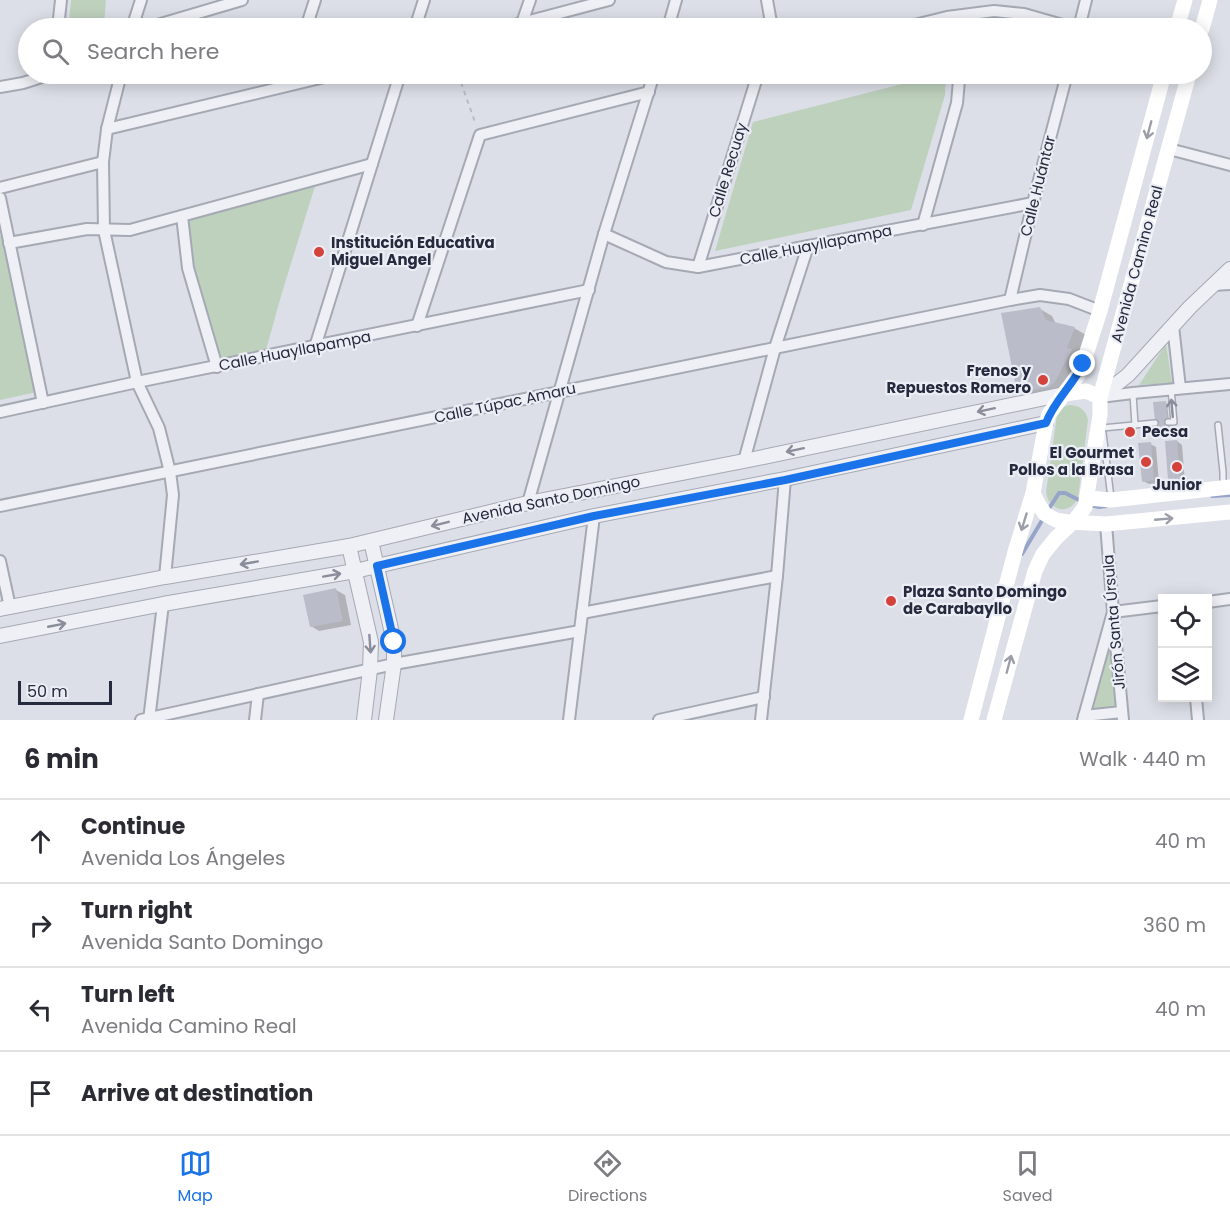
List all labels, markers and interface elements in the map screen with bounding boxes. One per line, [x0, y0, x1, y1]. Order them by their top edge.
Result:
search box [18, 18, 1212, 84]
icon: search [39, 35, 72, 68]
text: Search here [87, 36, 220, 67]
street label: Calle Recuay [703, 119, 752, 220]
one-way arrow [1143, 120, 1154, 139]
street label: Calle Huántar [1015, 133, 1060, 239]
street label: Avenida Camino Real [1105, 183, 1168, 345]
street label: Calle Huayllapampa [738, 219, 894, 270]
place label: Institución Educativa Miguel Angel [331, 232, 495, 270]
marker: Institución Educativa Miguel Angel [312, 245, 326, 259]
street label: Calle Huayllapampa [217, 325, 373, 376]
route end [1069, 350, 1095, 376]
place label: Frenos y Repuestos Romero [886, 360, 1032, 398]
marker: Frenos y Repuestos Romero [1036, 373, 1050, 387]
street label: Calle Túpac Amaru [432, 377, 578, 428]
one-way arrow [1167, 399, 1178, 419]
one-way arrow [977, 405, 996, 416]
place label: Pecsa [1142, 421, 1188, 442]
marker: Pecsa [1123, 425, 1137, 439]
place label: El Gourmet Pollos a la Brasa [1009, 442, 1134, 480]
one-way arrow [786, 445, 805, 456]
marker: El Gourmet Pollos a la Brasa [1139, 455, 1153, 469]
marker: Junior [1170, 460, 1184, 474]
street label: Avenida Santo Domingo [460, 470, 642, 529]
place label: Junior [1152, 474, 1202, 495]
one-way arrow [1018, 512, 1029, 531]
one-way arrow [1154, 513, 1174, 524]
one-way arrow [431, 519, 450, 531]
street label: Jirón Santa Úrsula [1097, 554, 1130, 690]
one-way arrow [239, 557, 259, 568]
one-way arrow [322, 570, 341, 581]
place label: Plaza Santo Domingo de Carabayllo [903, 581, 1067, 619]
marker: Plaza Santo Domingo de Carabayllo [884, 594, 898, 608]
map controls [1158, 594, 1212, 702]
button: locate [1158, 594, 1212, 648]
one-way arrow [47, 619, 67, 630]
route start [380, 628, 406, 654]
one-way arrow [365, 633, 376, 653]
button: layers [1158, 648, 1212, 702]
one-way arrow [1004, 654, 1016, 673]
scale bar [18, 678, 112, 706]
text: 50 m [27, 680, 68, 703]
text: 6 min [24, 741, 99, 777]
text: Walk · 440 m [1079, 745, 1206, 773]
text: Continue [81, 811, 185, 842]
icon: ahead [24, 825, 57, 858]
text: 40 m [1155, 827, 1206, 855]
text: Avenida Los Ángeles [81, 844, 285, 872]
text: Turn right [81, 895, 192, 926]
icon: right [24, 909, 57, 942]
text: 360 m [1143, 911, 1206, 939]
text: Avenida Santo Domingo [81, 928, 323, 956]
text: Turn left [81, 979, 175, 1010]
icon: left [24, 993, 57, 1026]
text: 40 m [1155, 995, 1206, 1023]
text: Avenida Camino Real [81, 1012, 297, 1040]
icon: arrive [24, 1077, 57, 1110]
text: Arrive at destination [81, 1078, 313, 1109]
tab: Map [178, 1147, 213, 1208]
tab: Directions [568, 1147, 647, 1208]
tab: Saved [1003, 1147, 1052, 1208]

